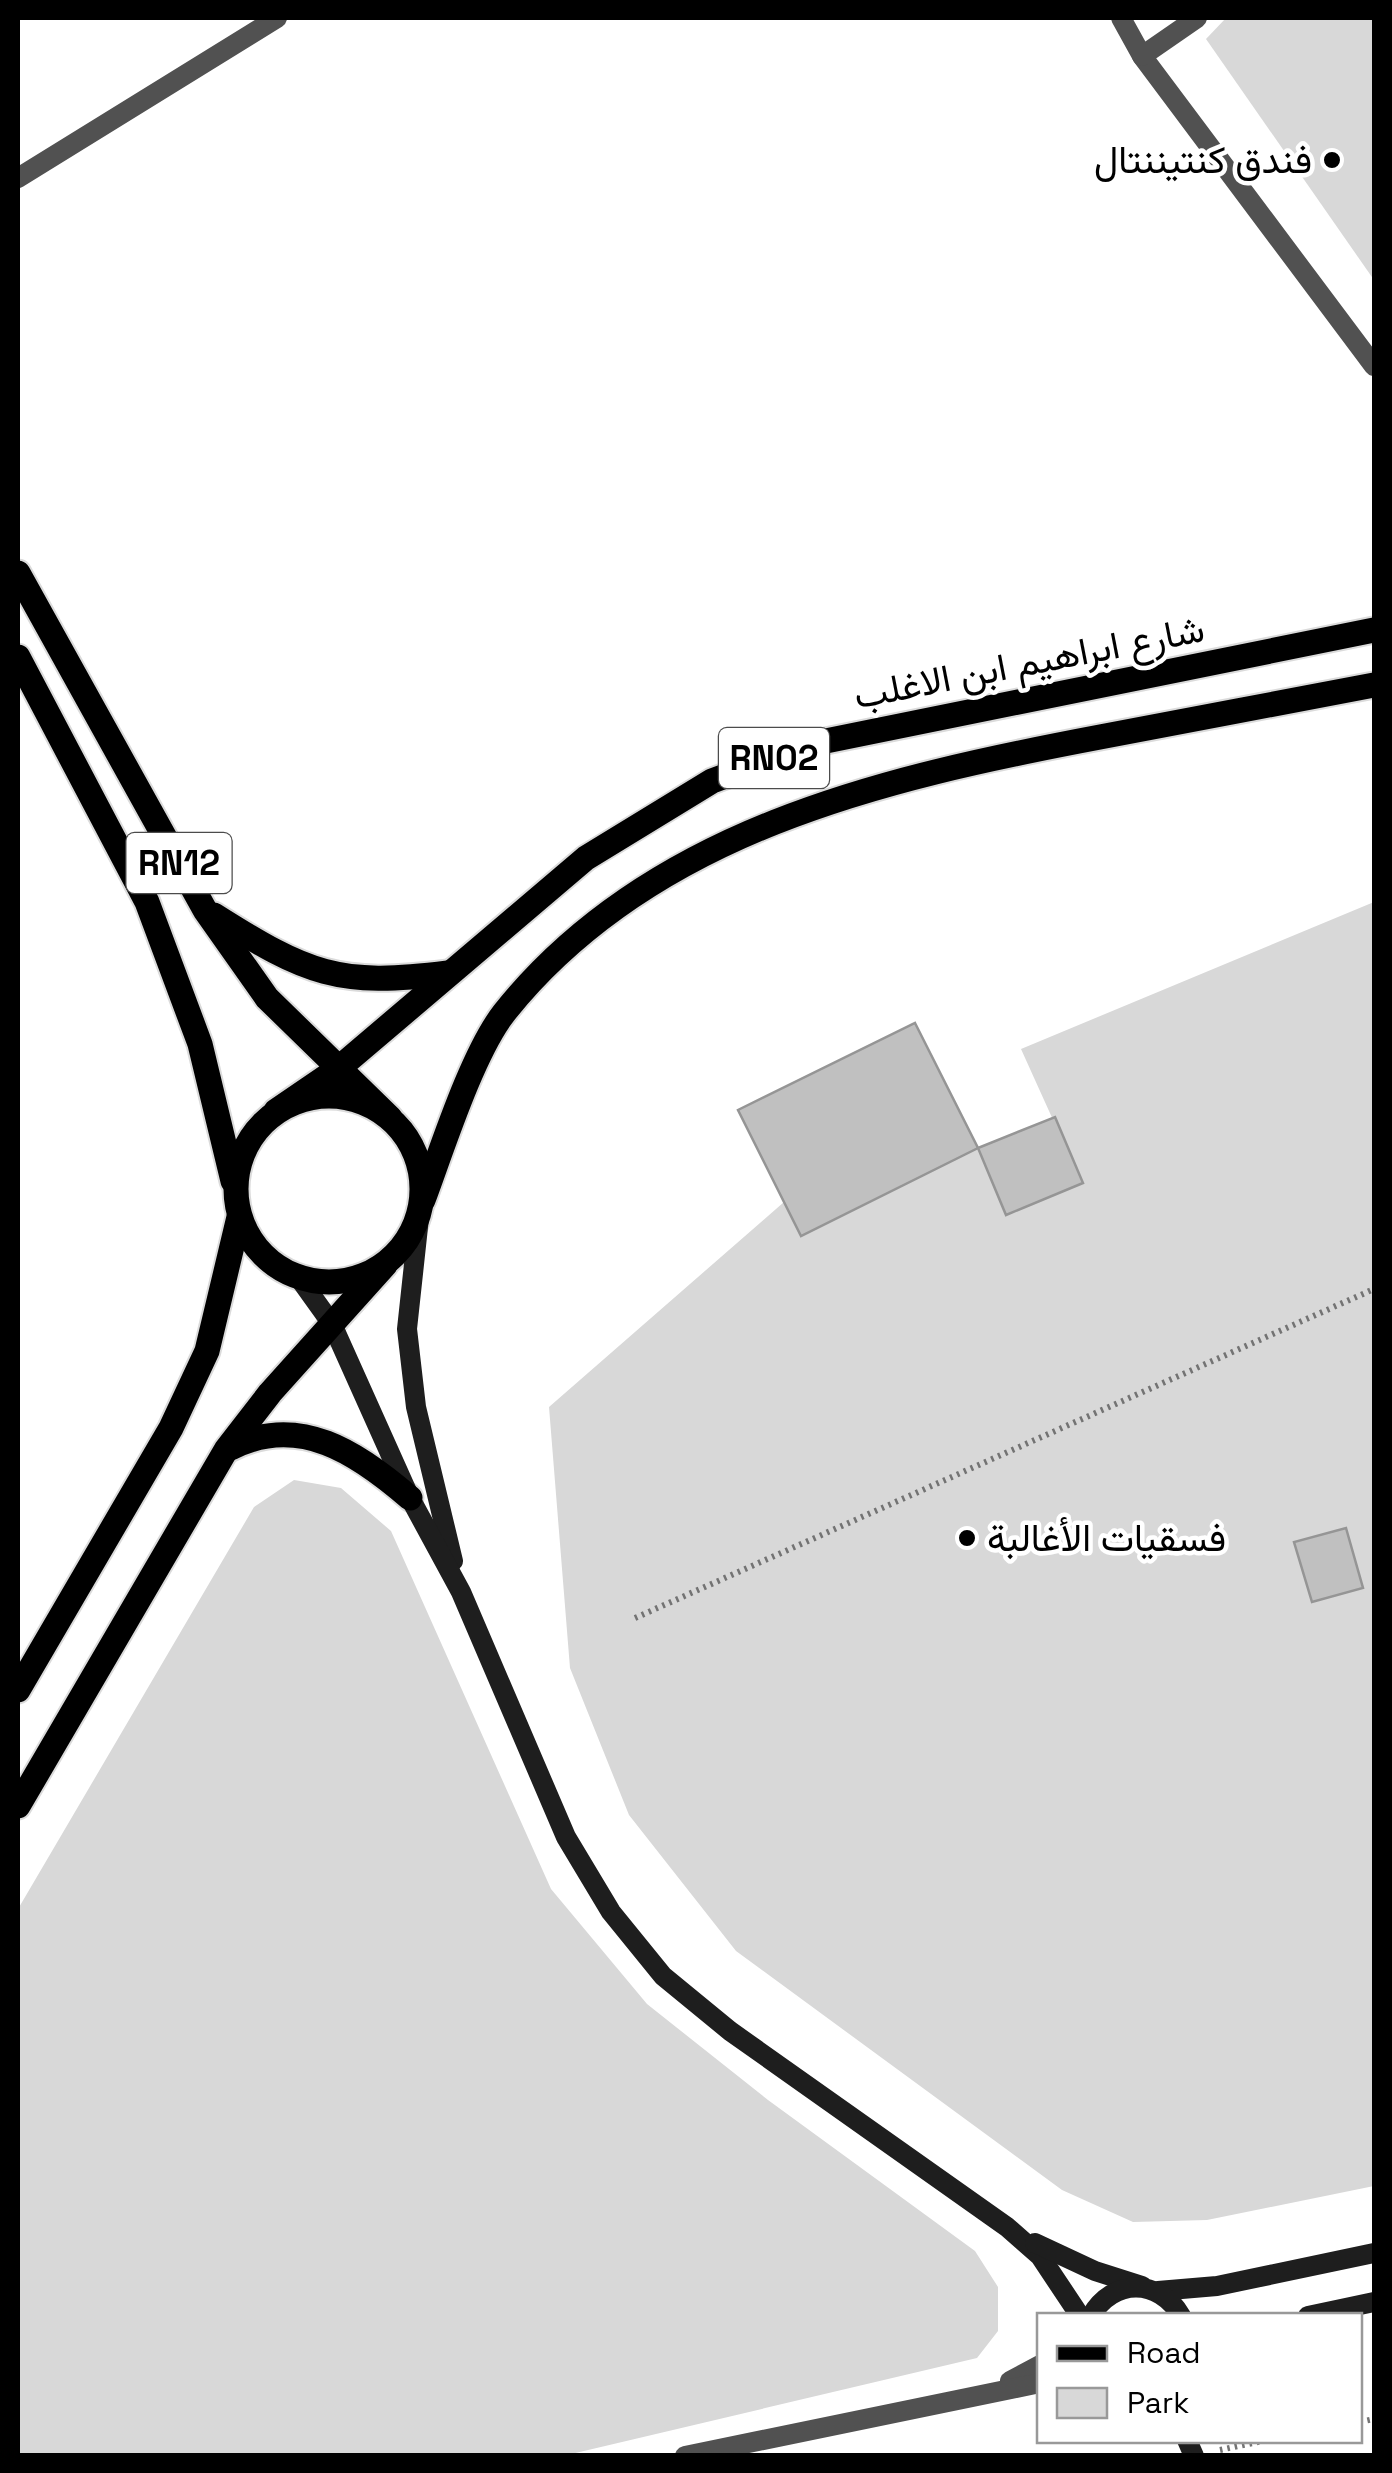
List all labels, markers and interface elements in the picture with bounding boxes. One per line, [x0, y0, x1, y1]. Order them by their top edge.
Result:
place label: فندق كنتيننتال [1094, 136, 1312, 184]
marker: فندق كنتيننتال [1321, 149, 1343, 171]
street label: شارع ابراهيم ابن الاغلب [850, 604, 1209, 721]
road number: RN02 [719, 728, 829, 788]
road number: RN12 [126, 833, 232, 893]
place label: فسقيات الأغالبة [987, 1514, 1226, 1562]
marker: فسقيات الأغالبة [956, 1527, 978, 1549]
legend [1037, 2313, 1362, 2443]
text: Road [1127, 2333, 1201, 2372]
text: Park [1127, 2383, 1189, 2422]

